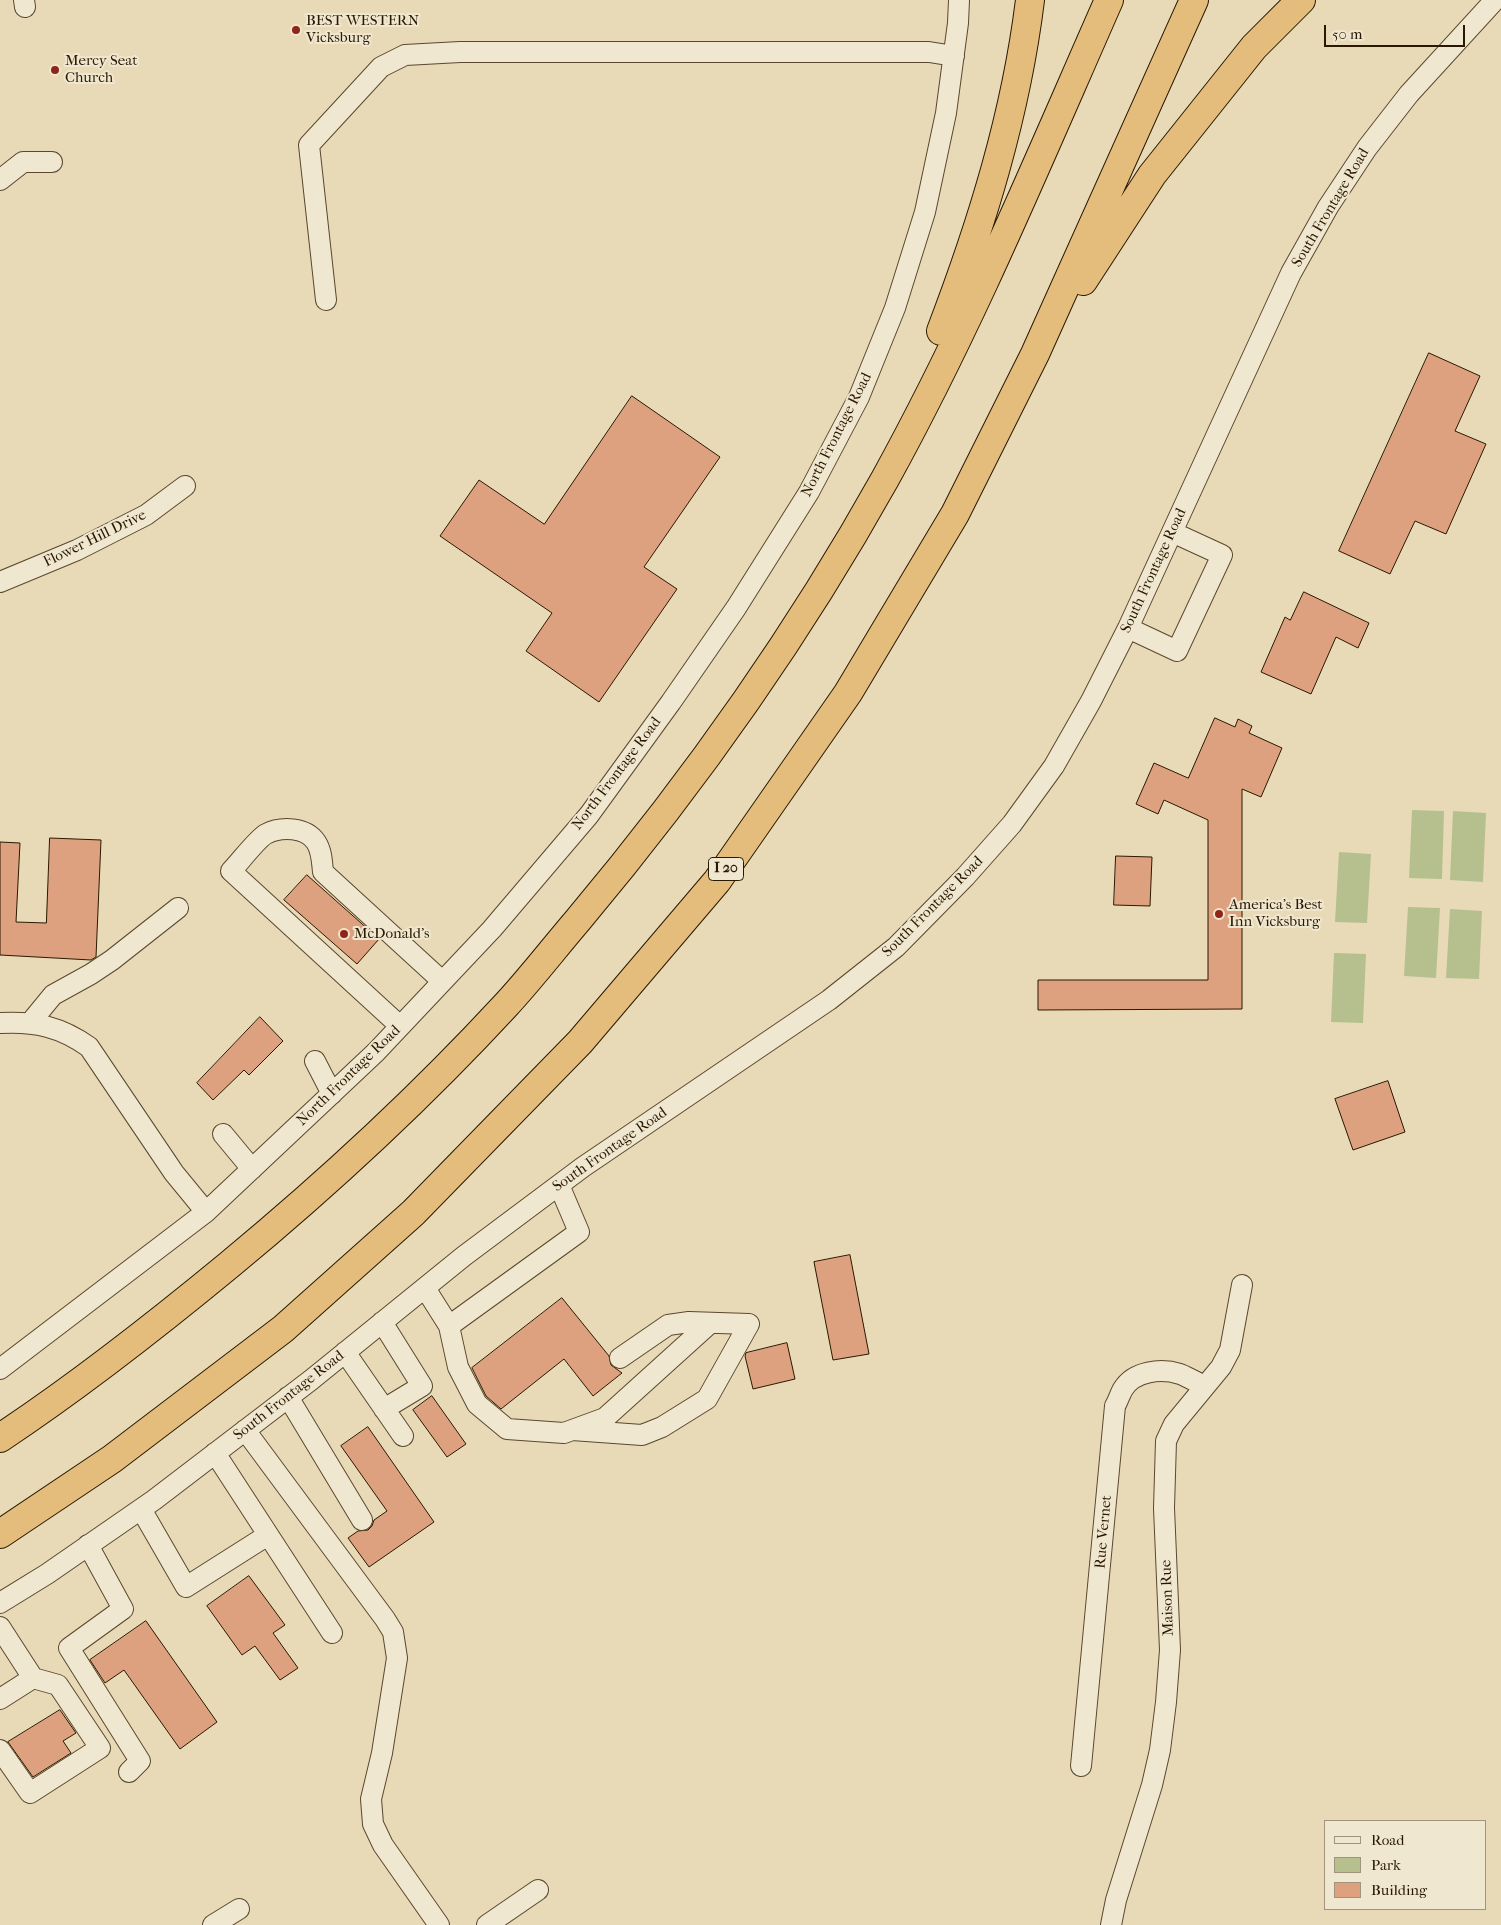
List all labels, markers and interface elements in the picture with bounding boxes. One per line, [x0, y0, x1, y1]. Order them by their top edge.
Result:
place label: BEST WESTERN Vicksburg [306, 12, 419, 47]
scale bar [1326, 15, 1467, 47]
marker: BEST WESTERN Vicksburg [290, 24, 302, 36]
text: 50 m [1332, 25, 1362, 43]
place label: Mercy Seat Church [65, 52, 138, 87]
marker: Mercy Seat Church [49, 64, 61, 76]
street label: South Frontage Road [1288, 145, 1374, 271]
street label: North Frontage Road [798, 370, 876, 500]
street label: Flower Hill Drive [41, 506, 149, 572]
street label: South Frontage Road [1117, 506, 1191, 636]
street label: North Frontage Road [569, 714, 665, 834]
street label: South Frontage Road [879, 853, 987, 961]
road number: I 20 [708, 858, 744, 881]
place label: America’s Best Inn Vicksburg [1229, 896, 1323, 931]
marker: America’s Best Inn Vicksburg [1213, 908, 1225, 920]
place label: McDonald's [354, 925, 430, 943]
marker: McDonald's [338, 928, 350, 940]
street label: North Frontage Road [294, 1022, 404, 1130]
street label: South Frontage Road [549, 1104, 671, 1196]
street label: South Frontage Road [230, 1347, 348, 1445]
street label: Rue Vernet [1092, 1494, 1116, 1570]
street label: Maison Rue [1158, 1559, 1178, 1637]
legend [1324, 1820, 1486, 1910]
text: Road [1371, 1831, 1404, 1849]
text: Park [1371, 1856, 1401, 1874]
text: Building [1371, 1881, 1427, 1899]

